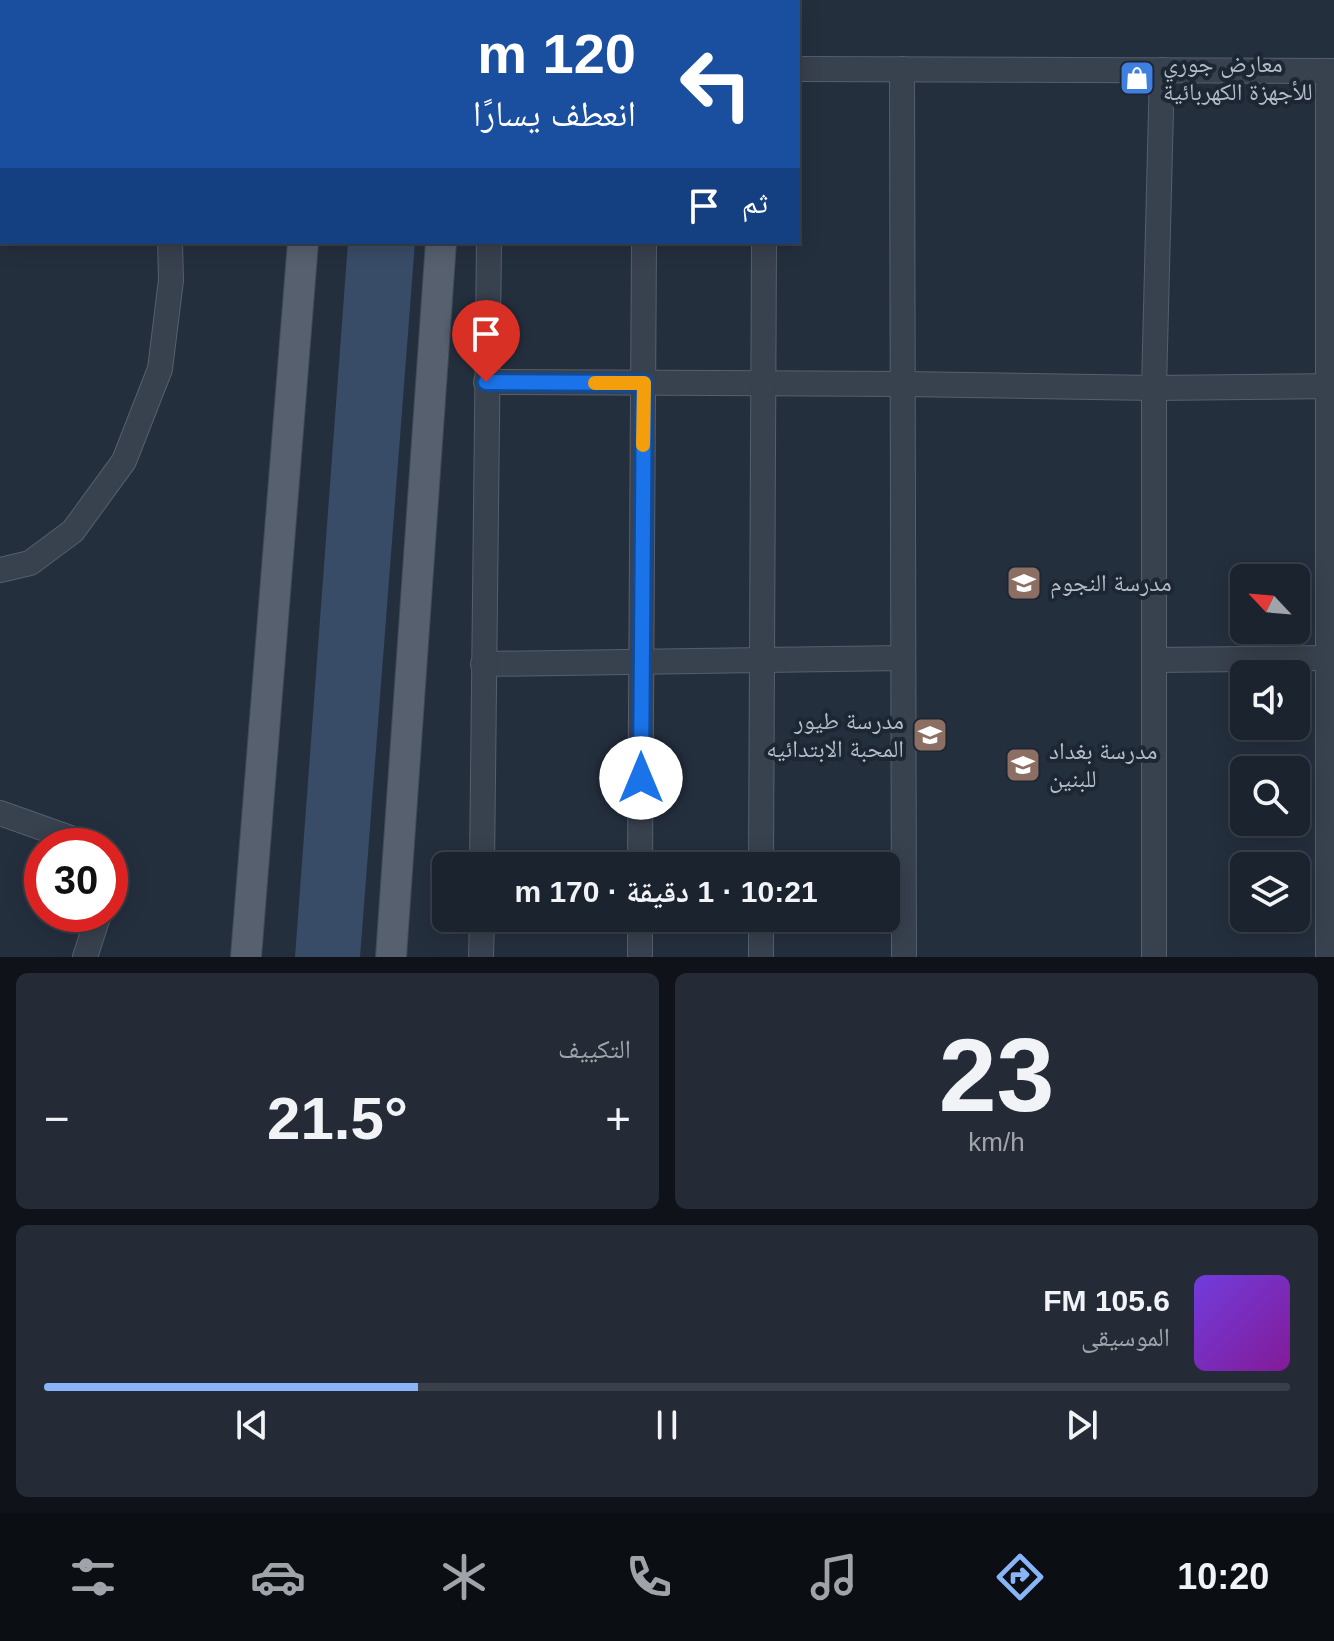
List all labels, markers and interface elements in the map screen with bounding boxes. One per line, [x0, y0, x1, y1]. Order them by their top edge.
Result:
text: 120 m [477, 22, 636, 85]
icon: left [664, 32, 768, 136]
place label: معارض جوري للأجهزة الكهربائية [1163, 50, 1313, 106]
shop icon: معارض جوري للأجهزة الكهربائية [1118, 59, 1156, 97]
text: انعطف يسارًا [473, 93, 636, 134]
icon: arrive [682, 184, 726, 228]
text: ثم [742, 186, 768, 219]
pin [452, 300, 520, 382]
icon: arrive [464, 312, 508, 356]
school or university icon: مدرسة النجوم [1005, 564, 1043, 602]
north arrow [1230, 564, 1310, 644]
map controls [1230, 564, 1310, 932]
place label: مدرسة النجوم [1050, 569, 1172, 599]
button: sound [1230, 660, 1310, 740]
place label: مدرسة طيور المحبة الابتدائيه [766, 707, 904, 763]
school or university icon: مدرسة طيور المحبة الابتدائيه [911, 716, 949, 754]
position arrow [599, 736, 683, 820]
place label: مدرسة بغداد للبنين [1049, 737, 1157, 793]
school or university icon: مدرسة بغداد للبنين [1004, 746, 1042, 784]
button: search [1230, 756, 1310, 836]
speed limit sign: 30 [24, 828, 128, 932]
button: layers [1230, 852, 1310, 932]
text: 10:21 · 1 دقيقة · 170 m [514, 875, 818, 908]
text: 23 [939, 1017, 1054, 1133]
text: التكييف [558, 1034, 631, 1064]
text: 21.5° [267, 1085, 408, 1152]
text: − [44, 1094, 70, 1143]
text: + [605, 1094, 631, 1143]
text: km/h [968, 1127, 1025, 1157]
text: 105.6 FM [1043, 1284, 1170, 1317]
text: الموسيقى [1081, 1322, 1170, 1352]
icon: previous [230, 1403, 274, 1447]
icon: pause [645, 1403, 689, 1447]
icon: next [1060, 1403, 1104, 1447]
icon: filters [65, 1549, 121, 1605]
icon: car [250, 1549, 306, 1605]
icon: climate [436, 1549, 492, 1605]
icon: phone [621, 1549, 677, 1605]
icon: music [806, 1549, 862, 1605]
icon: directions [992, 1549, 1048, 1605]
text: 10:20 [1177, 1556, 1269, 1597]

